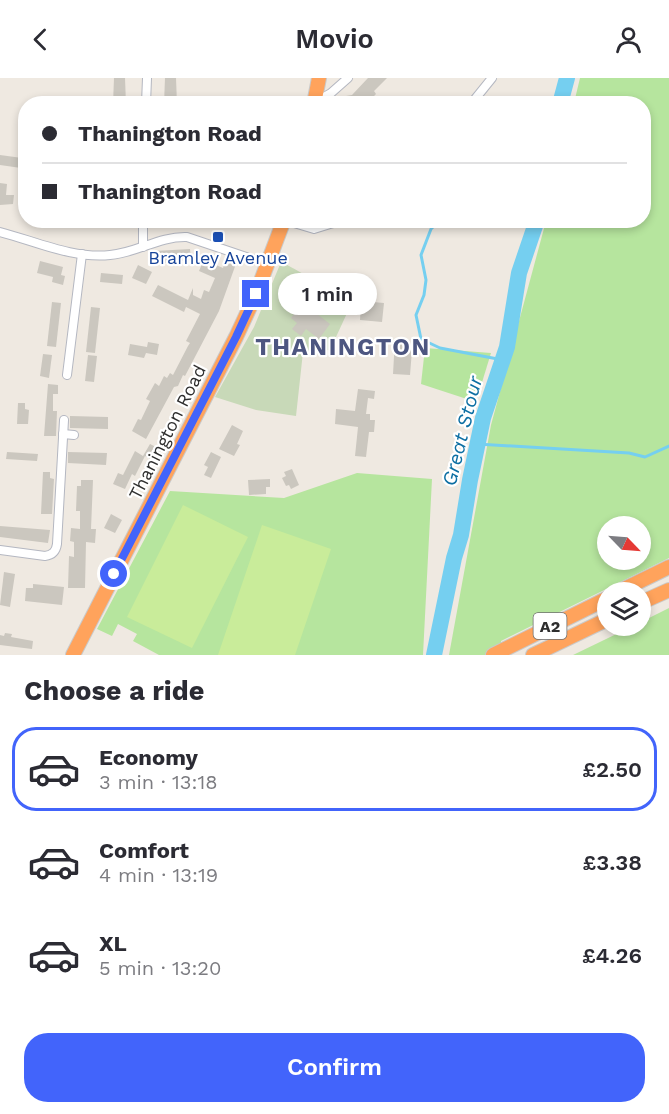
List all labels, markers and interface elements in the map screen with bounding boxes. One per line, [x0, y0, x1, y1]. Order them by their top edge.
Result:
icon: back [24, 23, 57, 56]
text: Movio [295, 23, 374, 55]
icon: person [612, 23, 645, 56]
text: Thanington Road [78, 121, 262, 146]
text: Thanington Road [78, 179, 262, 204]
marker: Bramley Avenue [211, 230, 225, 244]
place label: Bramley Avenue [148, 247, 288, 268]
callout: 1 min [277, 273, 376, 315]
route end [242, 280, 269, 307]
text: 1 min [302, 282, 353, 306]
district label: THANINGTON [255, 333, 431, 361]
street label: Thanington Road [124, 361, 210, 503]
water label: Great Stour [437, 372, 488, 488]
north arrow [597, 516, 651, 570]
map controls [597, 516, 651, 636]
route start [100, 560, 127, 587]
button: layers [597, 582, 651, 636]
road number: A2 [534, 613, 566, 639]
text: Choose a ride [24, 675, 204, 707]
icon: car [27, 742, 81, 796]
text: Economy [99, 745, 198, 770]
text: £2.50 [582, 757, 642, 782]
text: 3 min · 13:18 [99, 770, 218, 794]
icon: car [27, 835, 81, 889]
text: Comfort [99, 838, 189, 863]
text: £3.38 [583, 850, 642, 875]
text: 4 min · 13:19 [99, 863, 218, 887]
icon: car [27, 928, 81, 982]
text: XL [99, 931, 127, 956]
text: £4.26 [582, 943, 642, 968]
text: 5 min · 13:20 [99, 956, 221, 980]
button: Confirm [24, 1033, 645, 1102]

